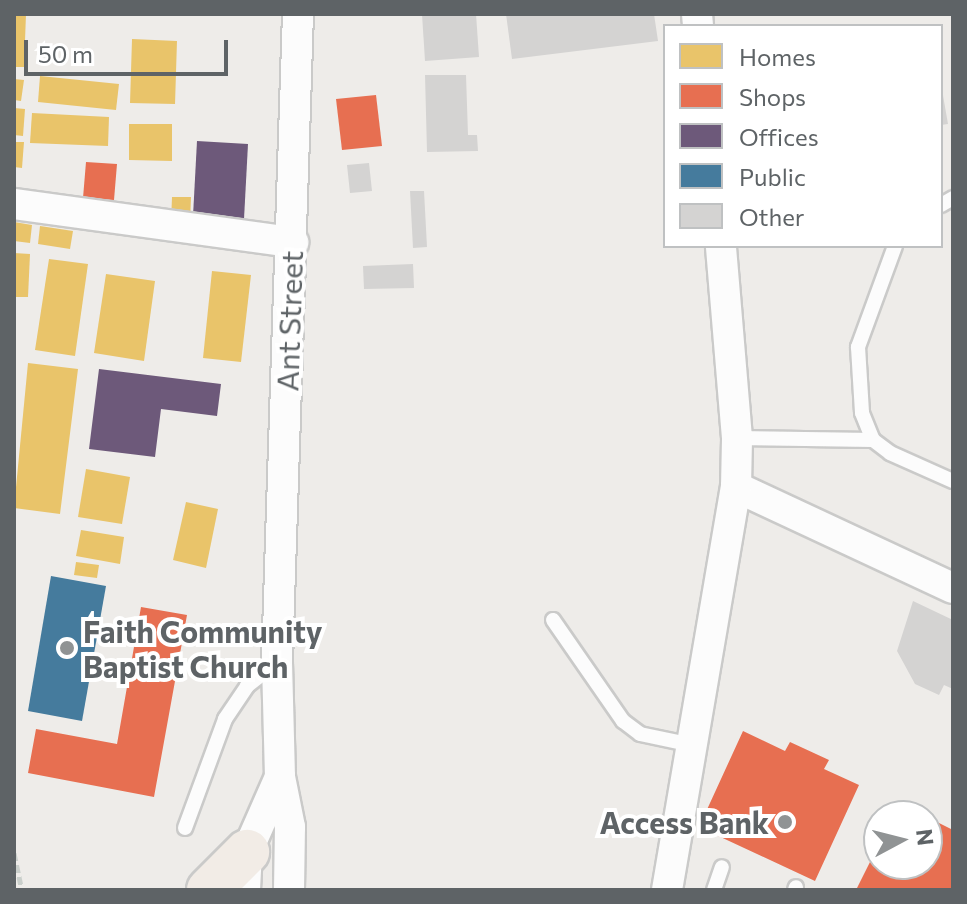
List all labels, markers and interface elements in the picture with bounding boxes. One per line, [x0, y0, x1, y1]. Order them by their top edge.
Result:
scale bar [28, 24, 232, 74]
legend [663, 24, 943, 248]
text: 50 m [38, 39, 93, 68]
text: Homes [739, 42, 816, 71]
text: Shops [739, 82, 806, 111]
text: Offices [739, 122, 819, 151]
text: Public [739, 162, 806, 191]
text: Other [739, 202, 804, 231]
street label: Ant Street [269, 250, 309, 392]
place label: Faith Community Baptist Church [83, 613, 322, 684]
marker: Faith Community Baptist Church [58, 639, 76, 657]
north arrow [863, 800, 943, 880]
place label: Access Bank [600, 804, 769, 840]
marker: Access Bank [776, 813, 794, 831]
text: N [911, 827, 940, 847]

